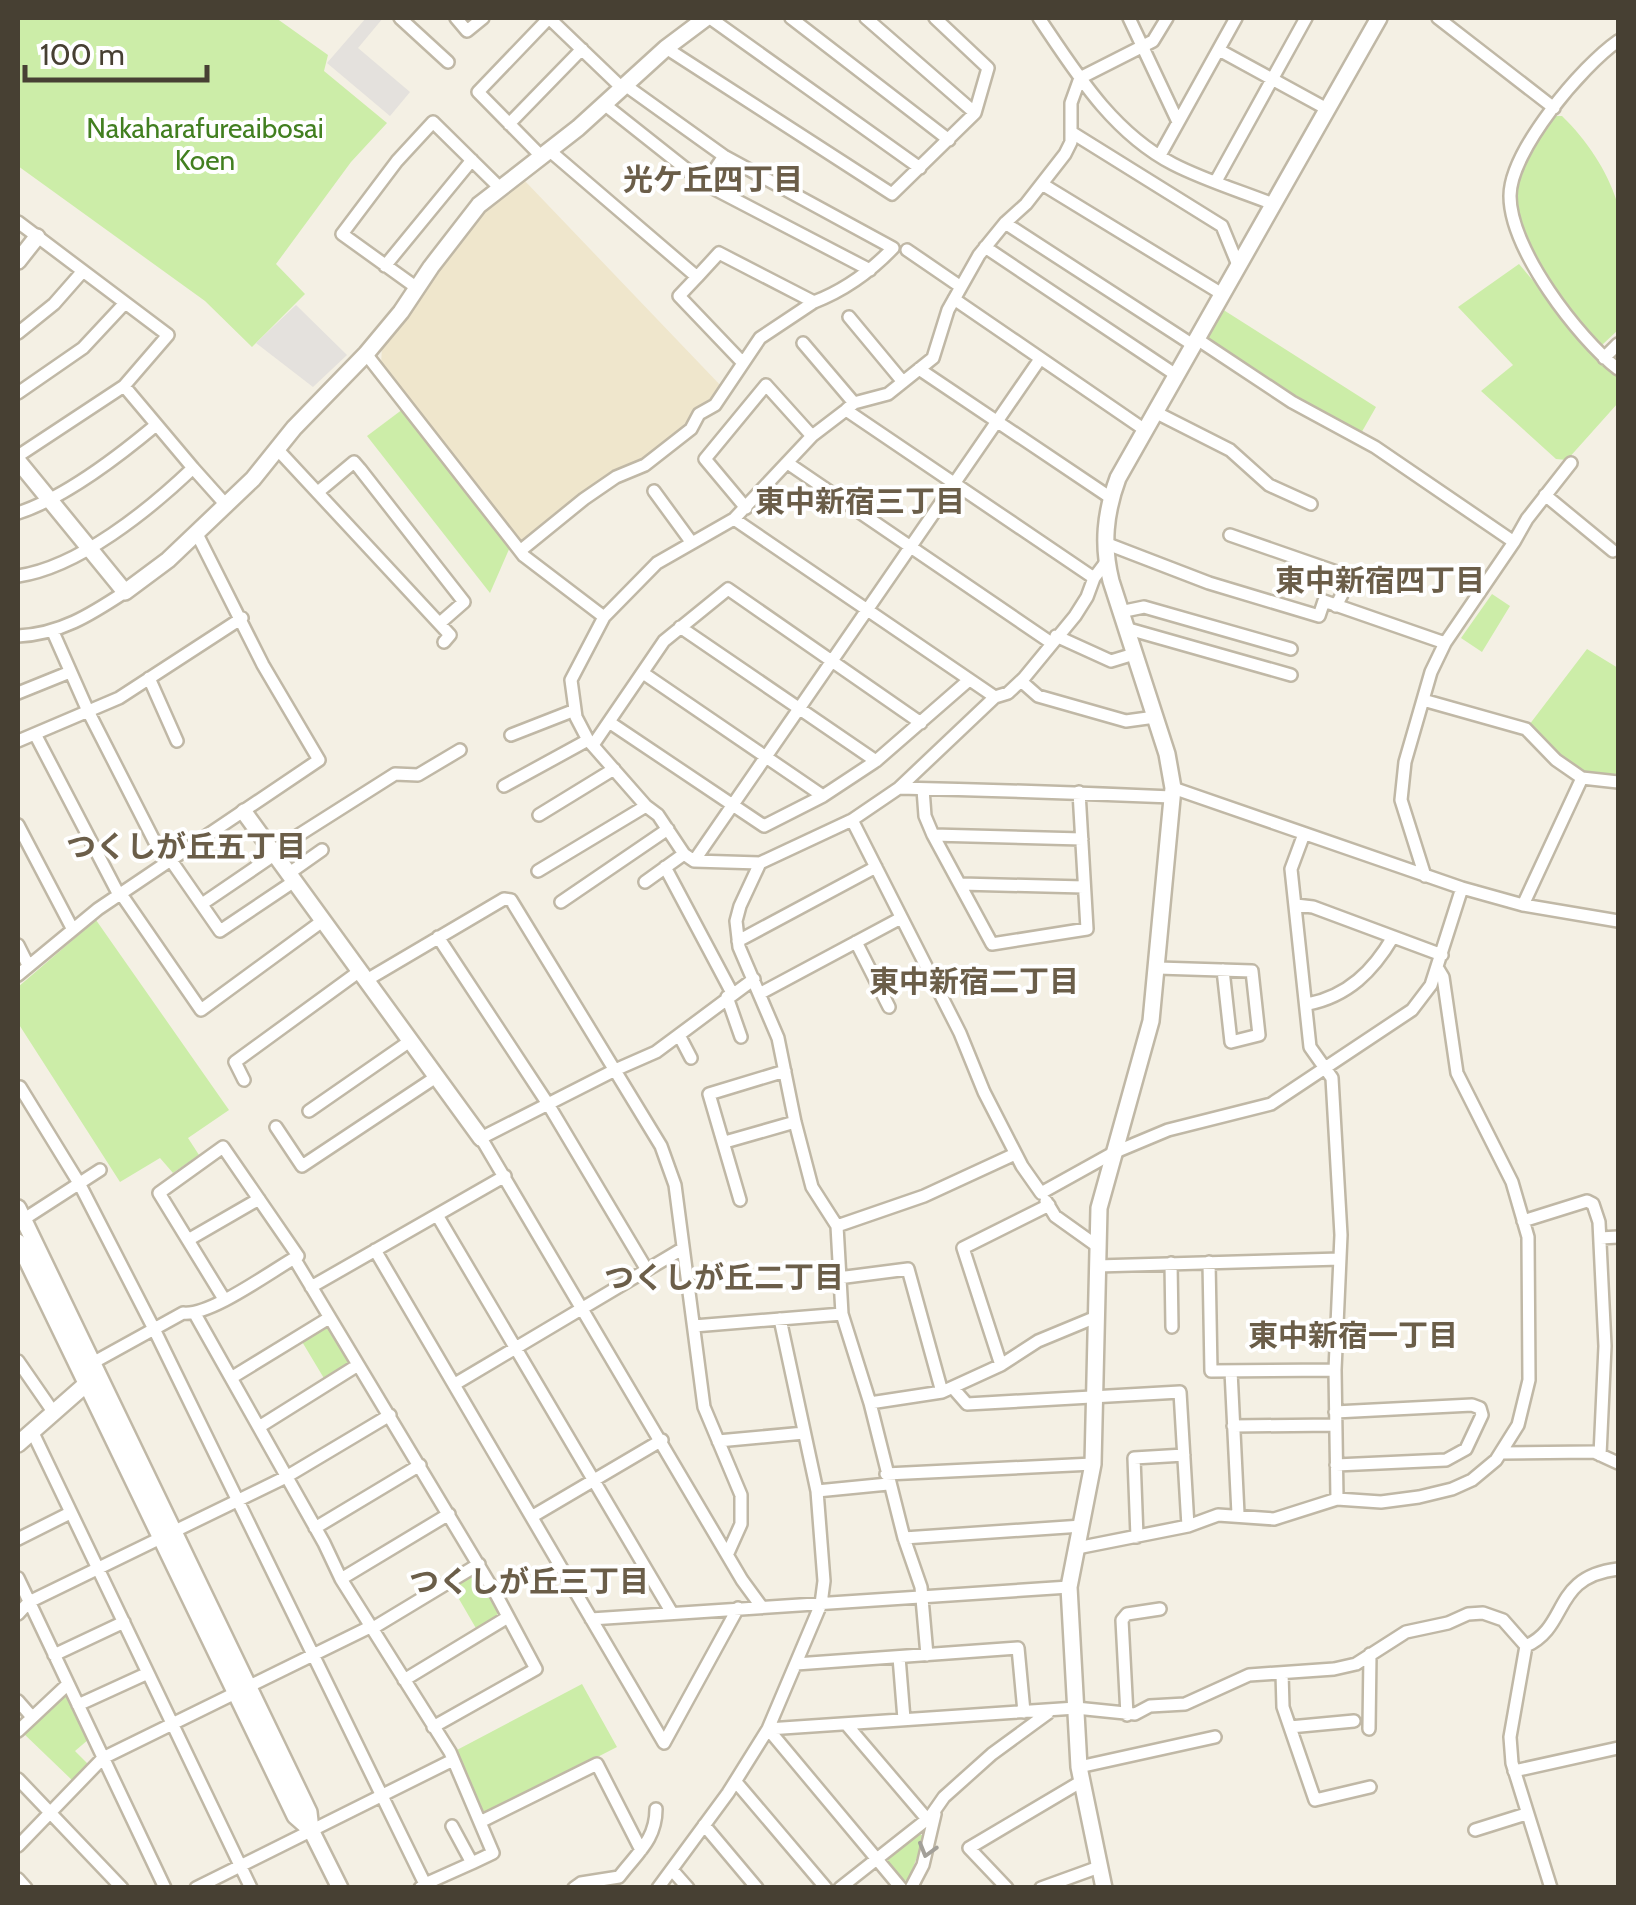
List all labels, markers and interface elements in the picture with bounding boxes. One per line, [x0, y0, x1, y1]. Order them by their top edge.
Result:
scale bar [25, 20, 208, 82]
text: 100 m [40, 36, 125, 73]
park label: Nakaharafureaibosai Koen [86, 111, 324, 177]
district label: 光ケ丘四丁目 [623, 161, 803, 198]
district label: 東中新宿三丁目 [755, 483, 965, 520]
district label: 東中新宿四丁目 [1275, 562, 1485, 599]
district label: つくしが丘五丁目 [66, 828, 306, 865]
district label: 東中新宿二丁目 [869, 963, 1079, 1000]
district label: つくしが丘二丁目 [604, 1259, 844, 1296]
district label: 東中新宿一丁目 [1248, 1317, 1458, 1354]
district label: つくしが丘三丁目 [409, 1563, 649, 1600]
one-way arrow [918, 1841, 939, 1858]

